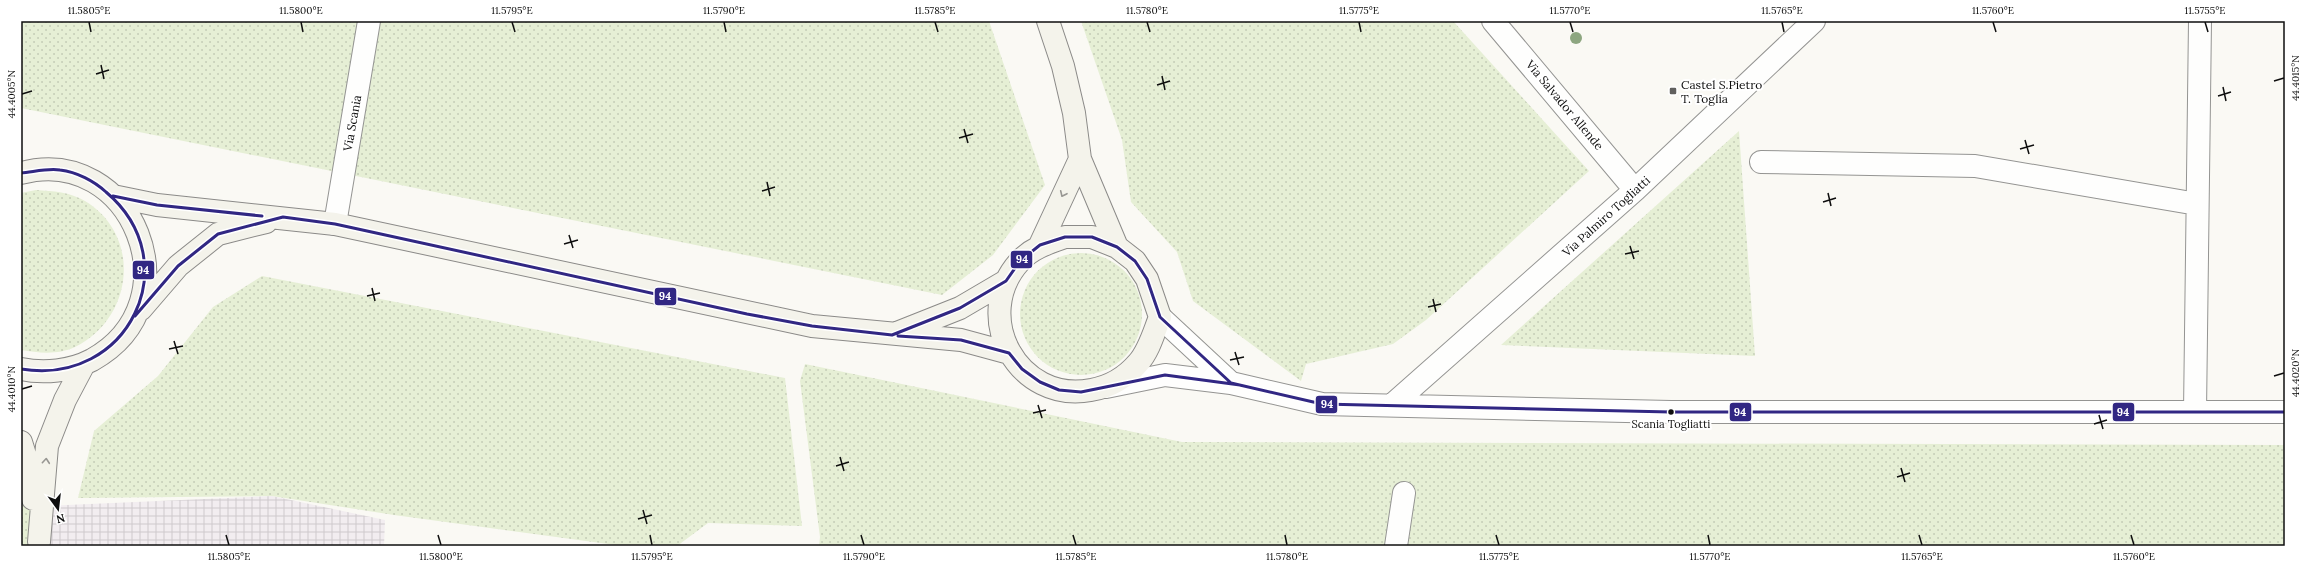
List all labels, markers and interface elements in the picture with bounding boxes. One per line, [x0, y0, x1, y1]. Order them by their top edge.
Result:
text: 11.5805°E [68, 4, 110, 17]
text: 11.5800°E [279, 4, 323, 17]
text: 11.5795°E [491, 4, 533, 17]
text: 11.5790°E [703, 4, 745, 17]
text: 11.5785°E [914, 4, 956, 17]
text: 11.5780°E [1126, 4, 1168, 17]
text: 11.5775°E [1339, 4, 1379, 17]
text: 11.5770°E [1550, 4, 1590, 17]
text: 11.5765°E [1761, 4, 1803, 17]
text: 11.5760°E [1972, 4, 2014, 17]
text: 11.5755°E [2185, 4, 2225, 17]
text: 44.4015°N [2289, 55, 2302, 101]
street label: Via Salvador Allende [1522, 56, 1607, 153]
text: 44.4005°N [5, 69, 18, 118]
place label: Castel S.Pietro T. Toglia [1681, 77, 1762, 106]
marker: Castel S.Pietro T. Toglia [1668, 86, 1678, 96]
street label: Via Scania [340, 94, 364, 153]
street label: Via Palmiro Togliatti [1558, 173, 1653, 260]
one-way arrow [1060, 190, 1068, 198]
line badge: 94 [1010, 250, 1033, 269]
text: 94 [1016, 252, 1028, 266]
line badge: 94 [132, 260, 155, 280]
text: 94 [137, 263, 149, 277]
line badge: 94 [654, 287, 677, 306]
text: 94 [659, 289, 671, 303]
text: 44.4020°N [2289, 349, 2302, 397]
text: 44.4010°N [5, 365, 18, 412]
line badge: 94 [1315, 395, 1338, 414]
text: 94 [1321, 397, 1333, 411]
line badge: 94 [1729, 402, 1752, 422]
line badge: 94 [2112, 402, 2135, 422]
text: 94 [1734, 405, 1746, 419]
text: 94 [2117, 405, 2129, 419]
marker: Scania Togliatti [1666, 407, 1676, 417]
place label: Scania Togliatti [1632, 417, 1710, 431]
one-way arrow [41, 458, 50, 464]
north arrow [38, 489, 78, 529]
text: N [54, 511, 67, 527]
text: 11.5805°E [208, 550, 250, 563]
text: 11.5800°E [419, 550, 463, 563]
text: 11.5795°E [631, 550, 673, 563]
text: 11.5790°E [843, 550, 885, 563]
text: 11.5785°E [1055, 550, 1097, 563]
text: 11.5780°E [1266, 550, 1308, 563]
text: 11.5775°E [1479, 550, 1519, 563]
text: 11.5770°E [1690, 550, 1730, 563]
text: 11.5765°E [1901, 550, 1943, 563]
text: 11.5760°E [2113, 550, 2155, 563]

